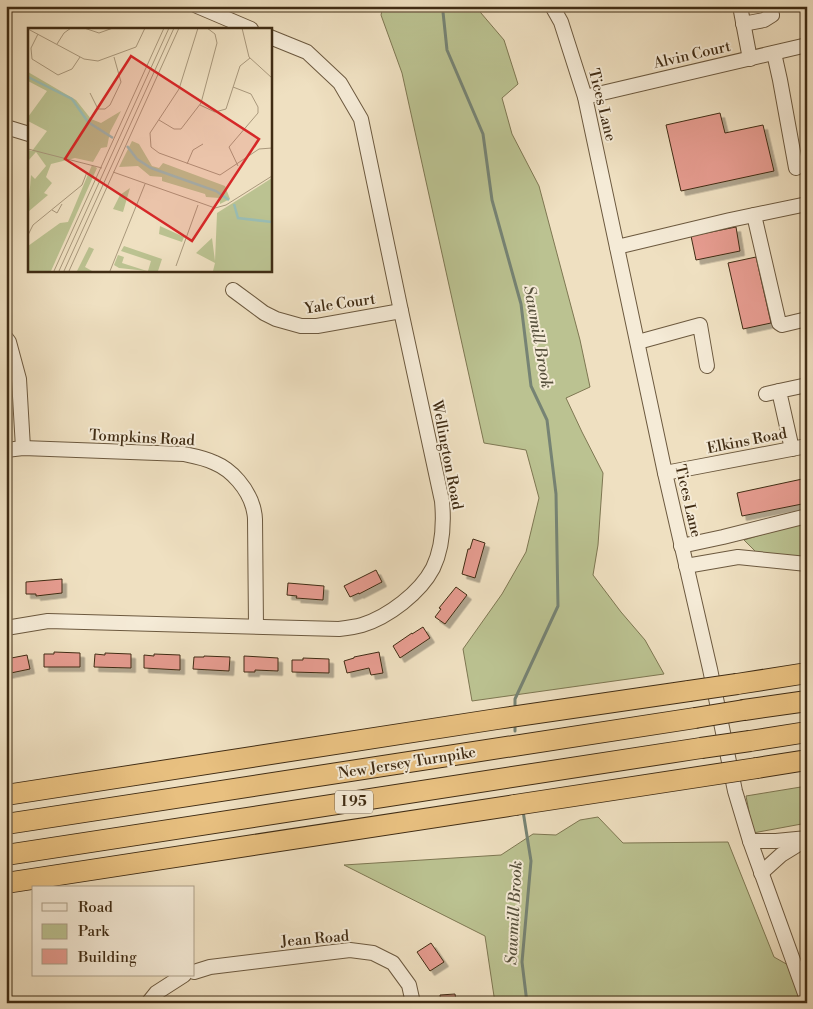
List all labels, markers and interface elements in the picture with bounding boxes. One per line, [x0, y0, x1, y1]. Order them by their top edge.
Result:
inset map [28, 28, 271, 271]
street label: Alvin Court [650, 37, 733, 73]
street label: Tices Lane [584, 67, 620, 143]
water label: Sawmill Brook [519, 284, 557, 390]
street label: Yale Court [302, 290, 377, 319]
street label: Wellington Road [427, 398, 467, 512]
street label: Elkins Road [705, 424, 789, 458]
street label: Tompkins Road [89, 426, 196, 450]
street label: Tices Lane [670, 463, 706, 539]
street label: New Jersey Turnpike [337, 743, 477, 783]
road number: I 95 [335, 790, 373, 814]
water label: Sawmill Brook [501, 860, 527, 966]
legend [32, 886, 195, 976]
text: Road [78, 898, 113, 917]
text: Park [78, 922, 110, 941]
street label: Jean Road [279, 927, 350, 952]
text: Building [77, 948, 137, 967]

